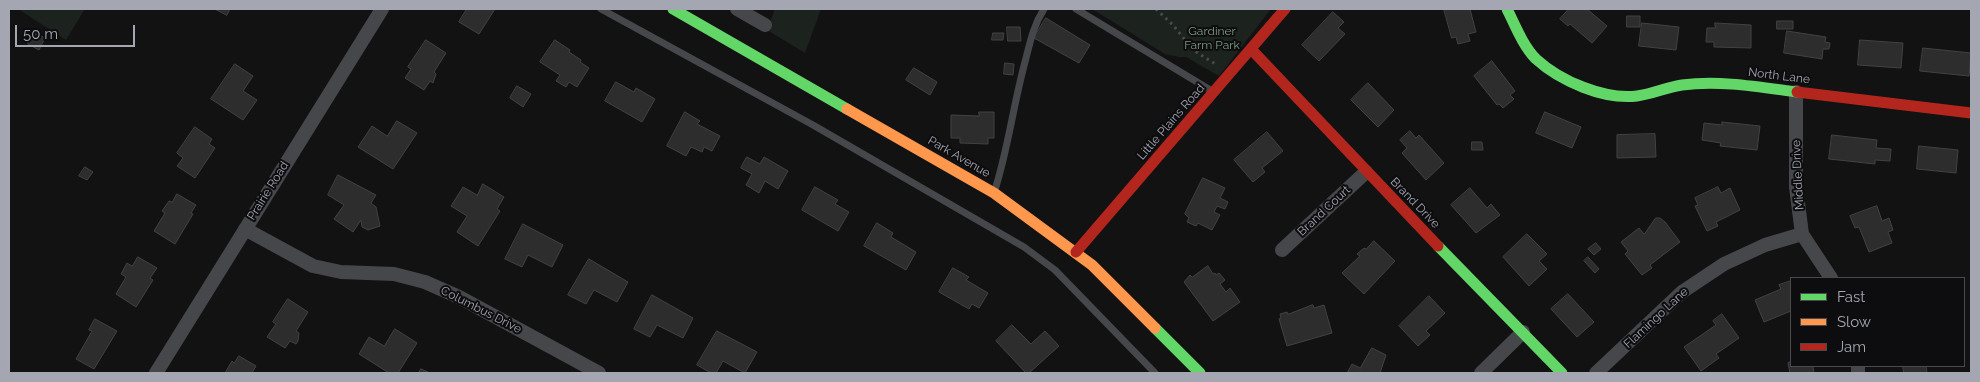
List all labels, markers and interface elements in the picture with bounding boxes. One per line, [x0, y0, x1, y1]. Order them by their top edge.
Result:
scale bar [18, 15, 138, 47]
park label: Gardiner Farm Park [1184, 24, 1240, 52]
text: 50 m [23, 25, 58, 43]
street label: North Lane [1747, 65, 1811, 87]
street label: Little Plains Road [1134, 81, 1208, 163]
street label: Park Avenue [925, 133, 993, 181]
street label: Middle Drive [1789, 140, 1807, 210]
street label: Prairie Road [244, 159, 292, 223]
street label: Brand Drive [1387, 175, 1443, 231]
street label: Brand Court [1295, 183, 1353, 239]
legend [1790, 277, 1965, 367]
street label: Columbus Drive [438, 283, 524, 337]
street label: Flamingo Lane [1621, 285, 1691, 351]
text: Fast [1837, 288, 1865, 306]
text: Slow [1837, 313, 1871, 331]
text: Jam [1837, 338, 1866, 356]

